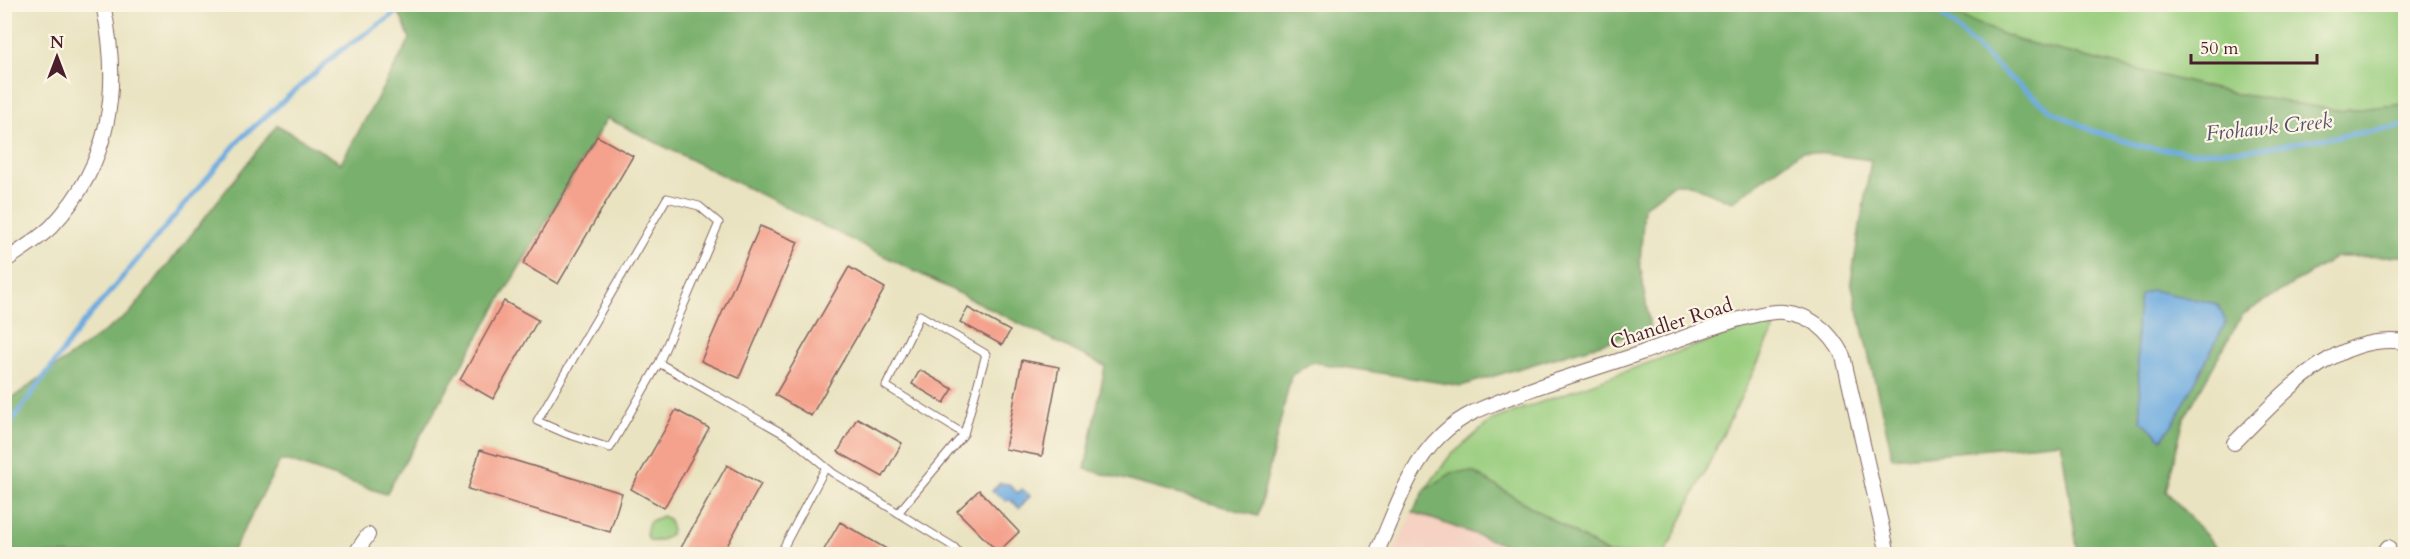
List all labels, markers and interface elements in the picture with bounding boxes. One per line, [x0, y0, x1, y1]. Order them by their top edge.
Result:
north arrow [27, 27, 87, 87]
scale bar [2191, 27, 2317, 65]
text: N [50, 32, 64, 54]
text: 50 m [2200, 36, 2239, 61]
water label: Frohawk Creek [2204, 106, 2334, 149]
street label: Chandler Road [1606, 291, 1736, 356]

